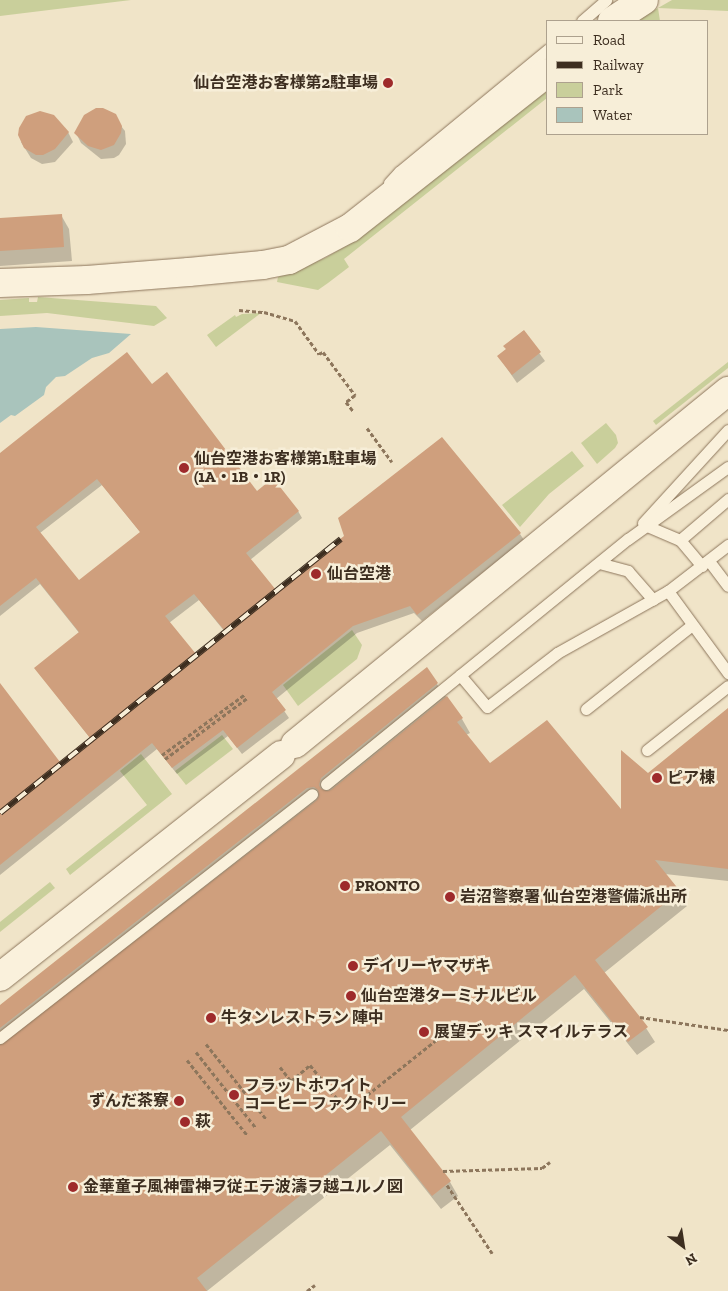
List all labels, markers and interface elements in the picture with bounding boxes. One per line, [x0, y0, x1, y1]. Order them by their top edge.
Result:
legend [546, 20, 708, 135]
text: Road [593, 31, 625, 49]
text: Railway [593, 56, 644, 74]
place label: 仙台空港お客様第2駐車場 [193, 73, 378, 93]
marker: 仙台空港お客様第2駐車場 [382, 77, 394, 89]
text: Park [593, 81, 623, 99]
text: Water [593, 106, 633, 124]
place label: 仙台空港お客様第1駐車場 (1A・1B・1R) [194, 449, 376, 487]
marker: 仙台空港お客様第1駐車場 (1A・1B・1R) [178, 462, 190, 474]
place label: 仙台空港 [327, 564, 391, 584]
marker: 仙台空港 [309, 567, 323, 581]
place label: ピア棟 [667, 768, 715, 788]
marker: ピア棟 [651, 772, 663, 784]
place label: PRONTO [355, 876, 420, 896]
marker: PRONTO [339, 880, 351, 892]
place label: 岩沼警察署 仙台空港警備派出所 [460, 887, 687, 907]
marker: 岩沼警察署 仙台空港警備派出所 [444, 891, 456, 903]
place label: デイリーヤマザキ [363, 956, 491, 976]
marker: デイリーヤマザキ [347, 960, 359, 972]
place label: 仙台空港ターミナルビル [361, 986, 537, 1006]
marker: 仙台空港ターミナルビル [345, 990, 357, 1002]
place label: 牛タンレストラン 陣中 [221, 1008, 384, 1028]
marker: 牛タンレストラン 陣中 [205, 1012, 217, 1024]
place label: 展望デッキ スマイルテラス [434, 1022, 629, 1042]
marker: 展望デッキ スマイルテラス [418, 1026, 430, 1038]
place label: フラットホワイト コーヒー ファクトリー [244, 1076, 407, 1114]
marker: フラットホワイト コーヒー ファクトリー [228, 1089, 240, 1101]
place label: ずんだ茶寮 [89, 1091, 169, 1111]
marker: ずんだ茶寮 [173, 1095, 185, 1107]
place label: 萩 [195, 1112, 211, 1132]
marker: 萩 [179, 1116, 191, 1128]
place label: 金華童子風神雷神ヲ従エテ波濤ヲ越ユルノ図 [83, 1177, 403, 1197]
marker: 金華童子風神雷神ヲ従エテ波濤ヲ越ユルノ図 [67, 1181, 79, 1193]
north arrow [658, 1221, 708, 1271]
text: N [682, 1249, 700, 1269]

